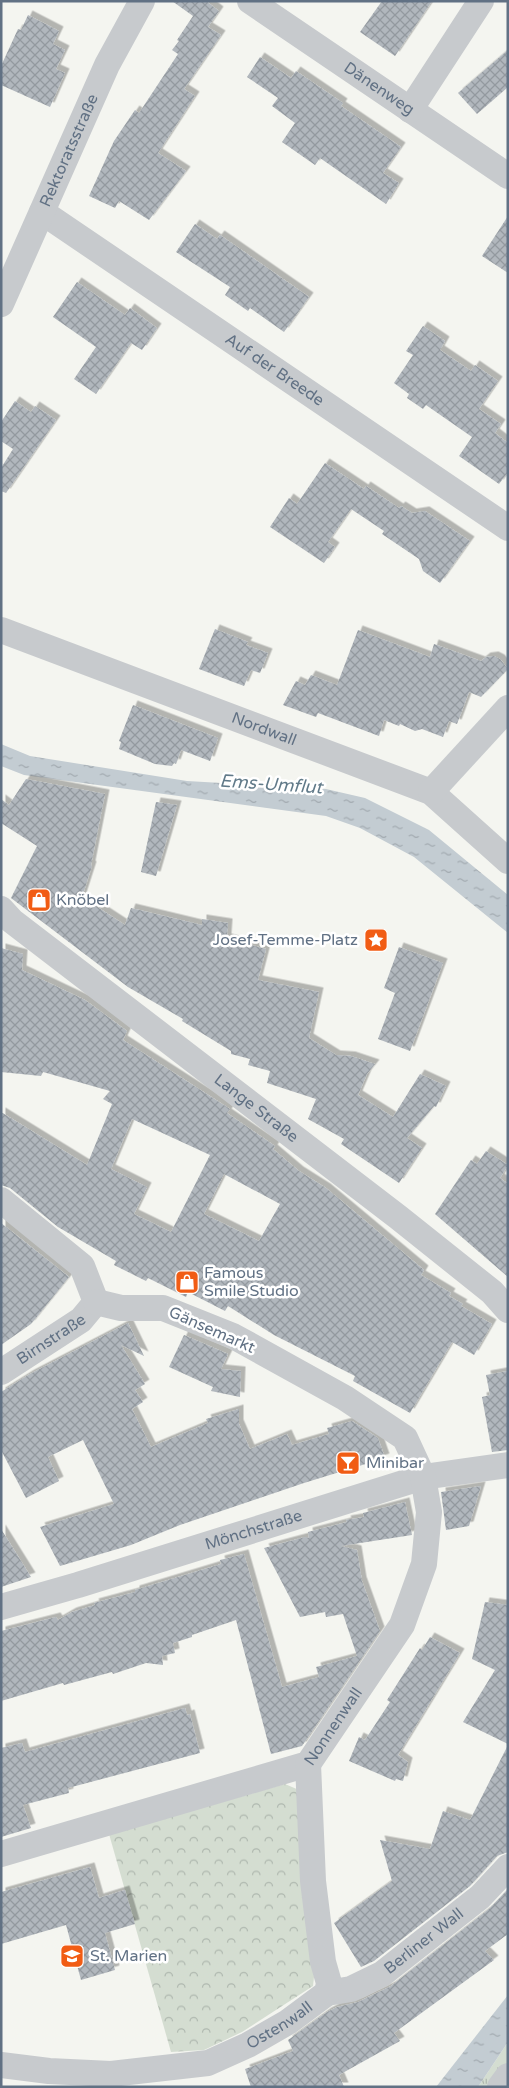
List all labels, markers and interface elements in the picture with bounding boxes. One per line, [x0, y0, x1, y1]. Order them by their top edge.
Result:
street label: Dänenweg [340, 58, 418, 120]
street label: Rektoratsstraße [35, 91, 103, 210]
street label: Auf der Breede [221, 329, 328, 410]
street label: Nordwall [229, 708, 299, 750]
water label: Ems-Umflut [219, 769, 325, 799]
shop icon: Knöbel [26, 887, 52, 913]
place label: Knöbel [56, 890, 109, 910]
place icon: Josef-Temme-Platz [363, 927, 389, 953]
place label: Josef-Temme-Platz [213, 930, 358, 950]
street label: Lange Straße [210, 1070, 302, 1147]
place label: Famous Smile Studio [204, 1263, 299, 1301]
shop icon: Famous Smile Studio [174, 1269, 200, 1295]
street label: Gänsemarkt [166, 1302, 258, 1358]
street label: Birnstraße [13, 1310, 90, 1369]
bar icon: Minibar [335, 1450, 361, 1476]
place label: Minibar [366, 1453, 425, 1473]
street label: Mönchstraße [202, 1505, 305, 1555]
street label: Nonnenwall [300, 1684, 367, 1770]
street label: Berliner Wall [380, 1904, 468, 1979]
school or university icon: St. Marien [59, 1943, 85, 1969]
place label: St. Marien [90, 1946, 167, 1966]
street label: Ostenwall [243, 1997, 317, 2054]

